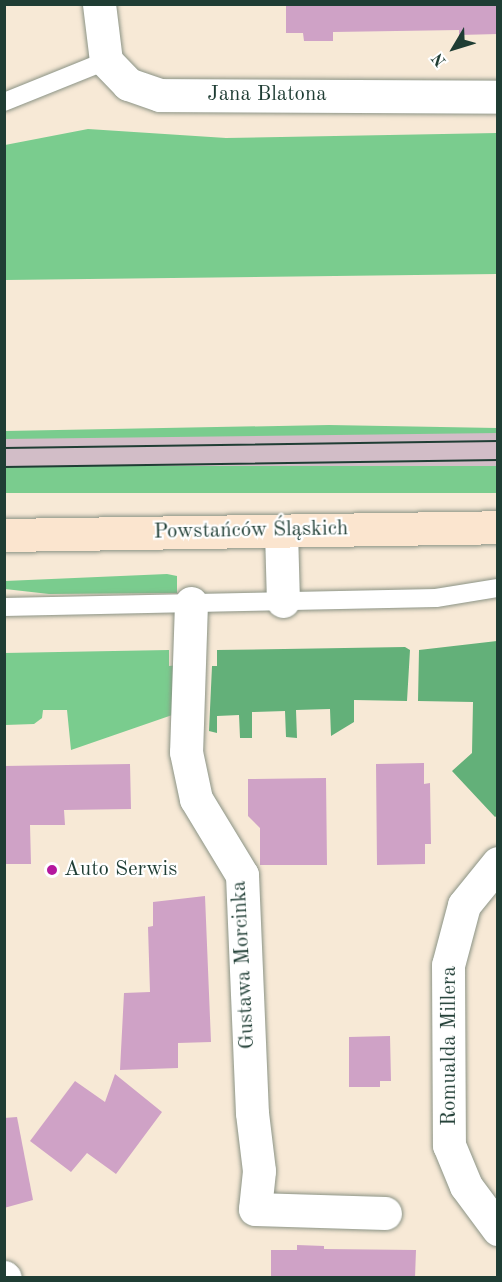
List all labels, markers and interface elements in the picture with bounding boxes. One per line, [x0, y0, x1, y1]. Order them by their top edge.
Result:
north arrow [424, 18, 484, 78]
text: N [430, 49, 450, 69]
street label: Jana Blatona [207, 82, 327, 108]
street label: Powstańców Śląskich [154, 517, 348, 545]
place label: Auto Serwis [64, 857, 177, 883]
marker: Auto Serwis [45, 863, 59, 877]
street label: Gustawa Morcinka [227, 880, 261, 1050]
street label: Romualda Millera [437, 966, 463, 1126]

